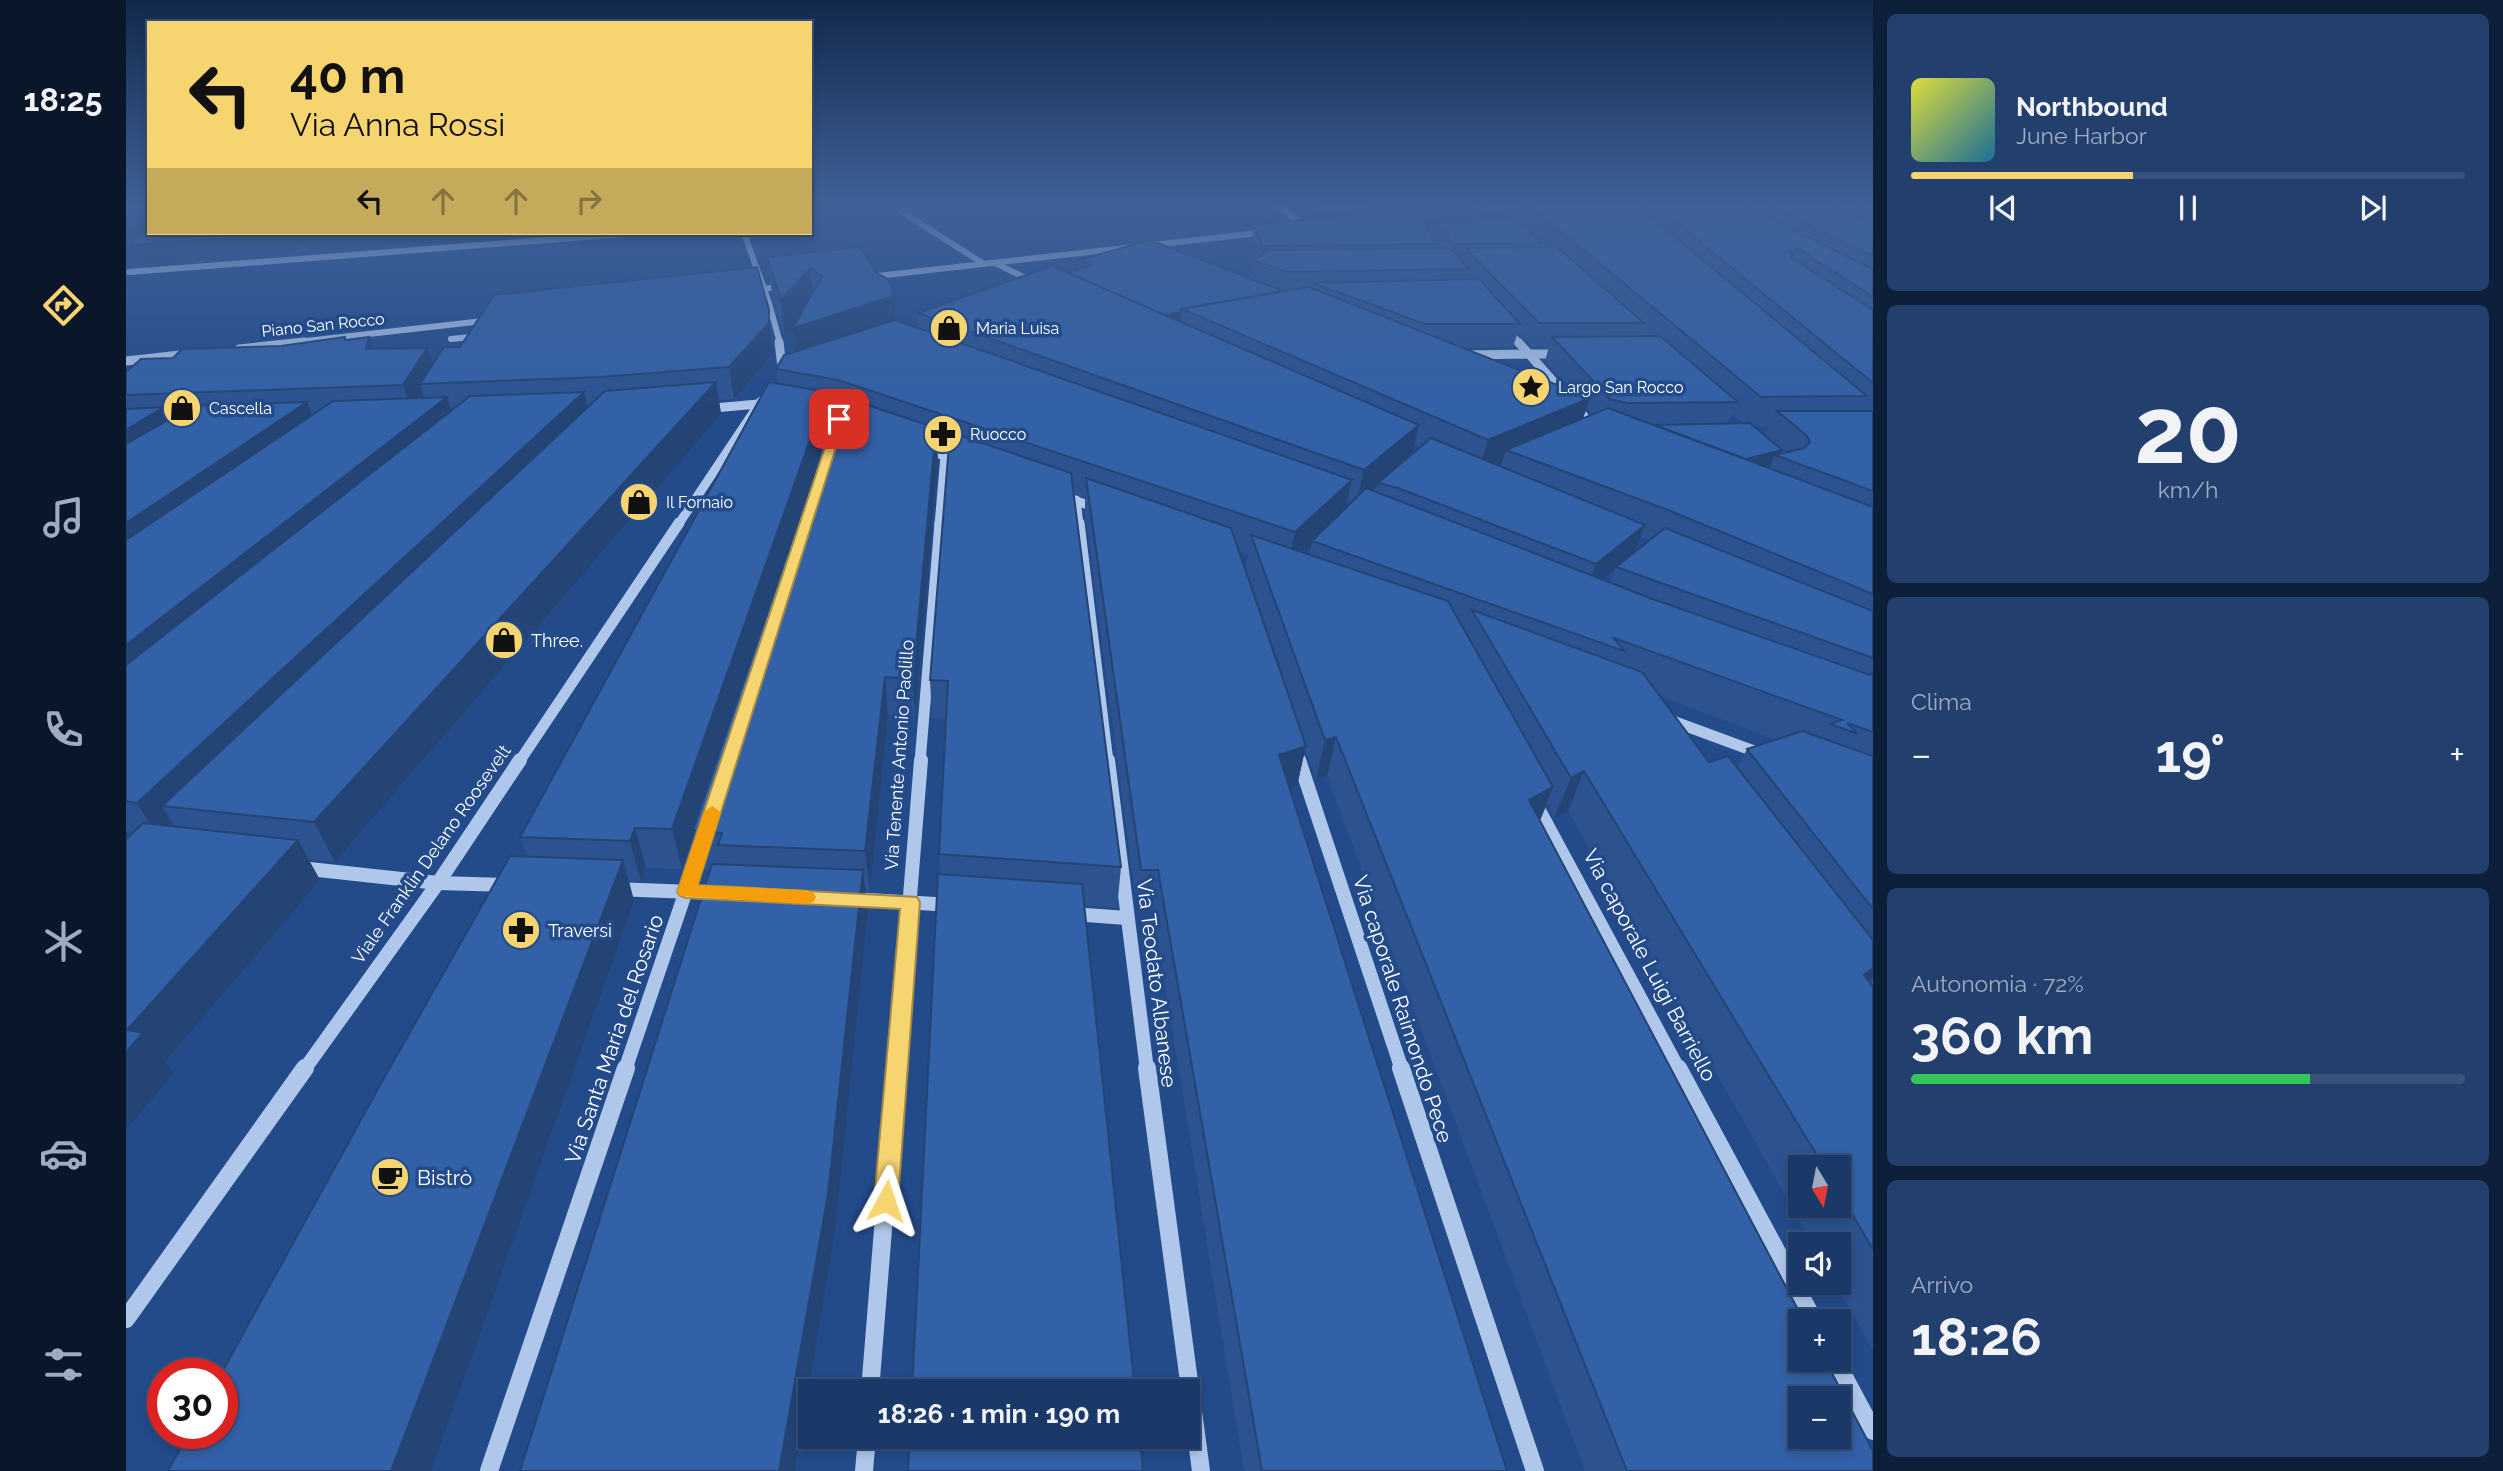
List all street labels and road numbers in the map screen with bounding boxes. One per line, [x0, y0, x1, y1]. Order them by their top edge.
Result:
street label: Piano San Rocco [261, 309, 385, 341]
street label: Via Tenente Antonio Paolillo [880, 639, 918, 871]
street label: Viale Franklin Delano Roosevelt [347, 740, 515, 968]
street label: Via caporale Luigi Barriello [1578, 845, 1722, 1085]
street label: Via caporale Raimondo Pece [1348, 872, 1458, 1146]
street label: Via Teodato Albanese [1132, 877, 1182, 1089]
street label: Via Santa Maria del Rosario [560, 911, 668, 1167]

